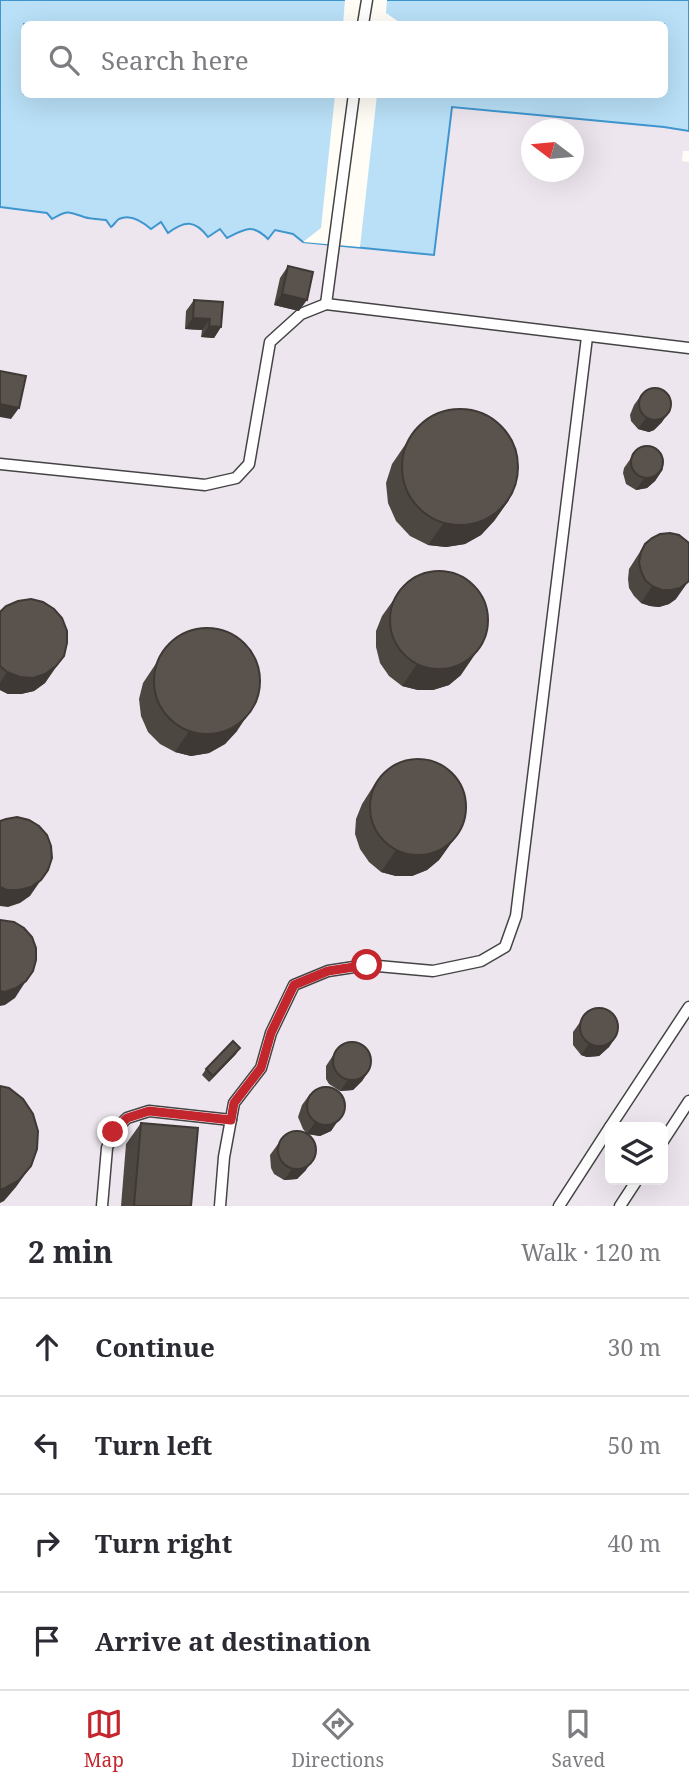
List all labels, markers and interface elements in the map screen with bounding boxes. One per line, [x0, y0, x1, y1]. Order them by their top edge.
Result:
search box [21, 21, 668, 98]
icon: search [45, 41, 83, 79]
text: Search here [101, 42, 249, 78]
north arrow [521, 119, 584, 182]
route start [351, 949, 382, 980]
route end [97, 1116, 128, 1147]
map controls [605, 1122, 668, 1185]
button: layers [605, 1122, 668, 1185]
text: 2 min [28, 1231, 113, 1272]
text: Walk · 120 m [521, 1236, 661, 1268]
icon: ahead [28, 1328, 66, 1366]
text: Continue [95, 1329, 215, 1365]
text: 30 m [608, 1331, 661, 1363]
icon: left [28, 1426, 66, 1464]
text: Turn left [95, 1427, 212, 1463]
text: 50 m [608, 1429, 661, 1461]
icon: right [28, 1524, 66, 1562]
text: Turn right [95, 1525, 232, 1561]
text: 40 m [608, 1527, 661, 1559]
icon: arrive [28, 1622, 66, 1660]
text: Arrive at destination [95, 1623, 371, 1659]
tab: Map [84, 1705, 124, 1773]
tab: Directions [291, 1705, 384, 1773]
tab: Saved [551, 1705, 605, 1773]

